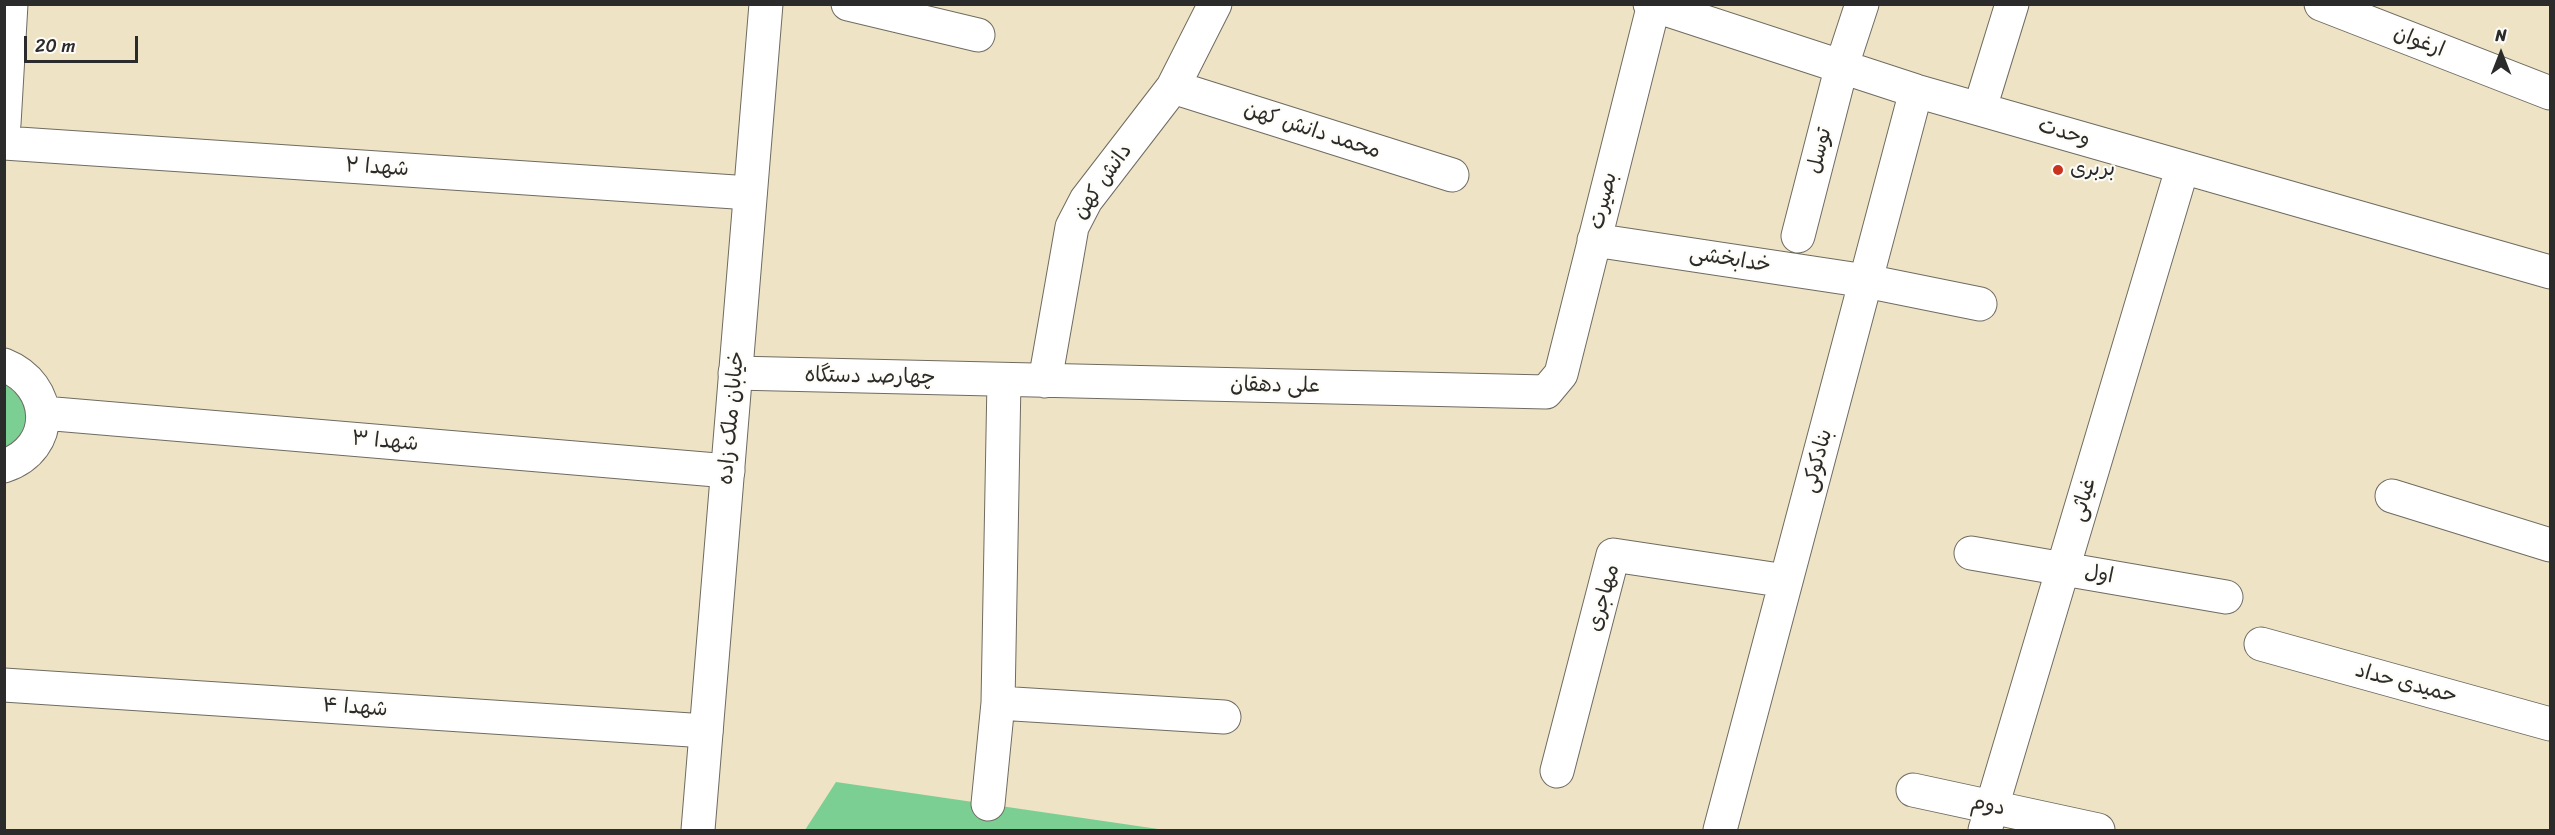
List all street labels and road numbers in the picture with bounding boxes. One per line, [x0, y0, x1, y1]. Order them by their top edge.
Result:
street label: ارغوان [2390, 21, 2448, 63]
street label: محمد دانش کهن [1240, 97, 1384, 165]
street label: وحدت [2035, 113, 2093, 153]
street label: توسل [1802, 125, 1838, 177]
street label: دانش کهن [1068, 139, 1138, 225]
street label: شهدا ۲ [344, 153, 410, 183]
street label: بصیرت [1585, 170, 1623, 232]
street label: خدابخشی [1688, 241, 1772, 279]
street label: خیابان ملک زاده [714, 350, 750, 486]
street label: چهارصد دستگاه [804, 363, 936, 391]
street label: علی دهقان [1230, 373, 1320, 399]
street label: بنادکوکی [1797, 426, 1839, 496]
street label: شهدا ۳ [351, 427, 419, 457]
street label: غیاثی [2066, 475, 2102, 525]
street label: اول [2083, 560, 2115, 590]
street label: مهاجری [1582, 561, 1626, 635]
street label: حمیدی حداد [2352, 658, 2460, 710]
street label: شهدا ۴ [322, 693, 388, 723]
street label: دوم [1969, 790, 2007, 822]

